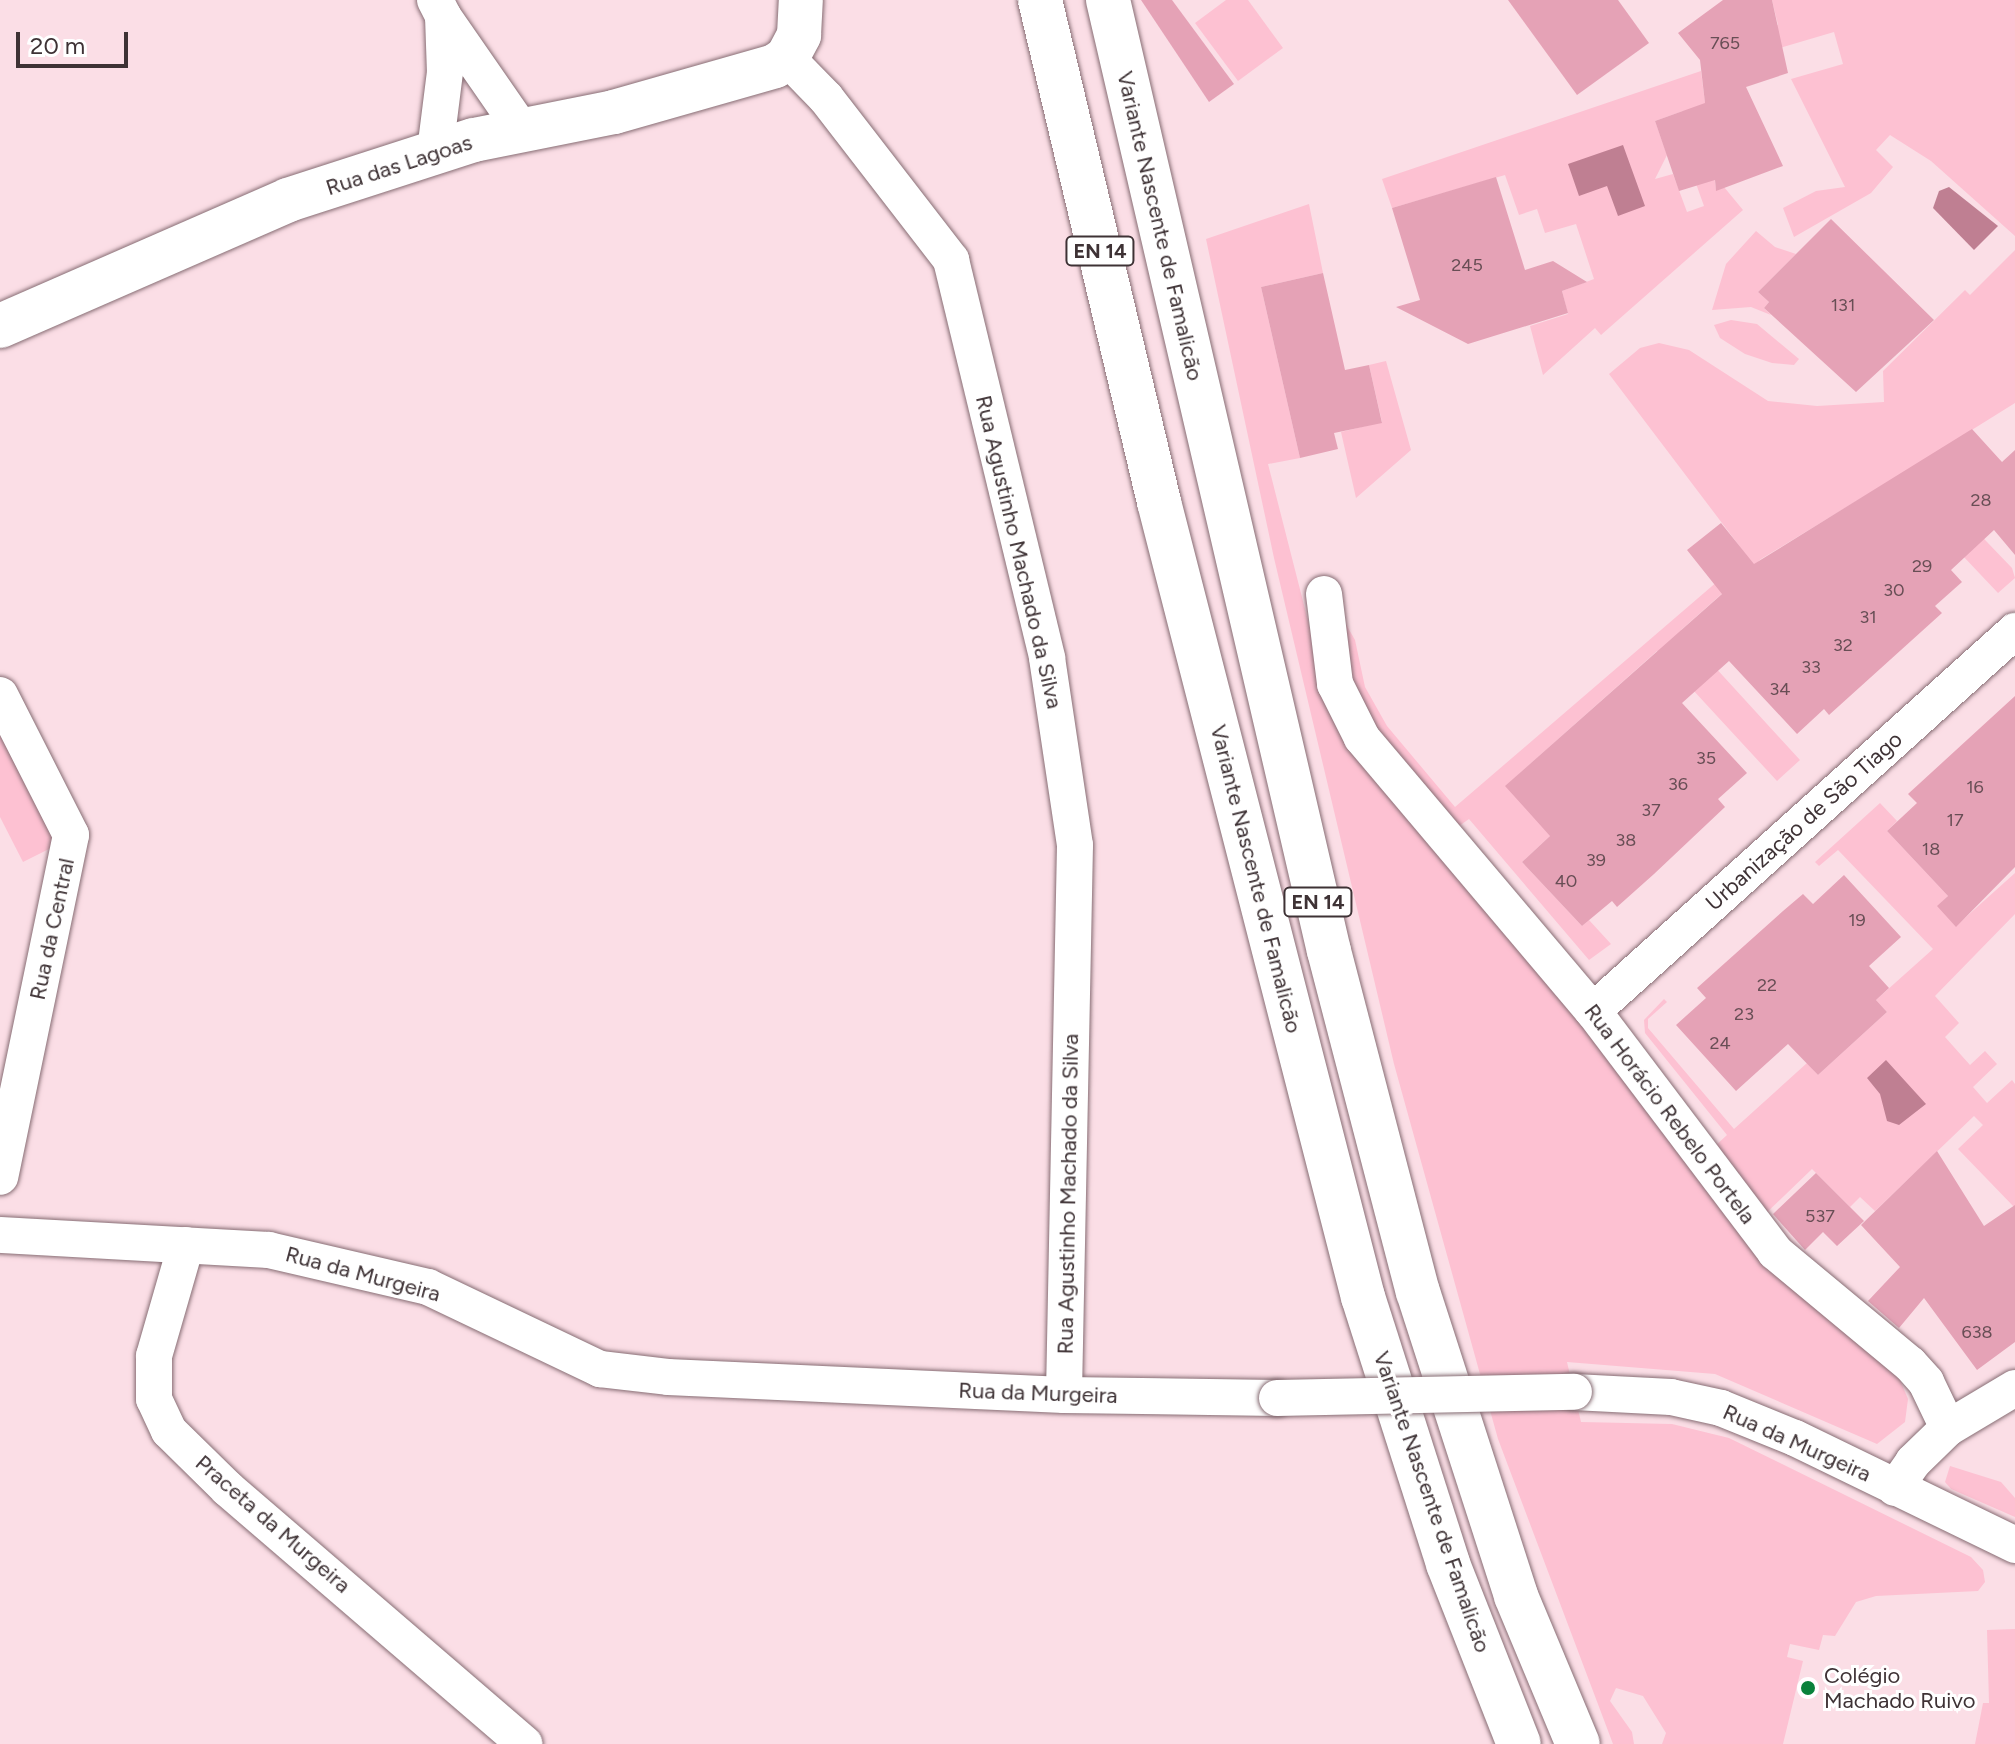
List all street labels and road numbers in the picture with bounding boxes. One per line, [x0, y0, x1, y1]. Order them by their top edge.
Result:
street label: Variante Nascente de Famalicão [1112, 69, 1208, 383]
street label: Rua das Lagoas [322, 129, 476, 201]
road number: EN 14 [1064, 235, 1136, 267]
street label: Rua Agustinho Machado da Silva [970, 393, 1068, 711]
street label: Variante Nascente de Famalicão [1205, 722, 1307, 1036]
street label: Urbanização de São Tiago [1700, 726, 1908, 916]
street label: Rua da Central [24, 856, 80, 1002]
road number: EN 14 [1282, 886, 1354, 918]
street label: Rua Horácio Rebelo Portela [1579, 999, 1761, 1229]
street label: Rua Agustinho Machado da Silva [1052, 1033, 1084, 1355]
street label: Rua da Murgeira [283, 1241, 443, 1307]
street label: Variante Nascente de Famalicão [1368, 1348, 1496, 1656]
street label: Rua da Murgeira [958, 1377, 1118, 1409]
street label: Rua da Murgeira [1719, 1399, 1875, 1487]
street label: Praceta da Murgeira [190, 1450, 356, 1598]

